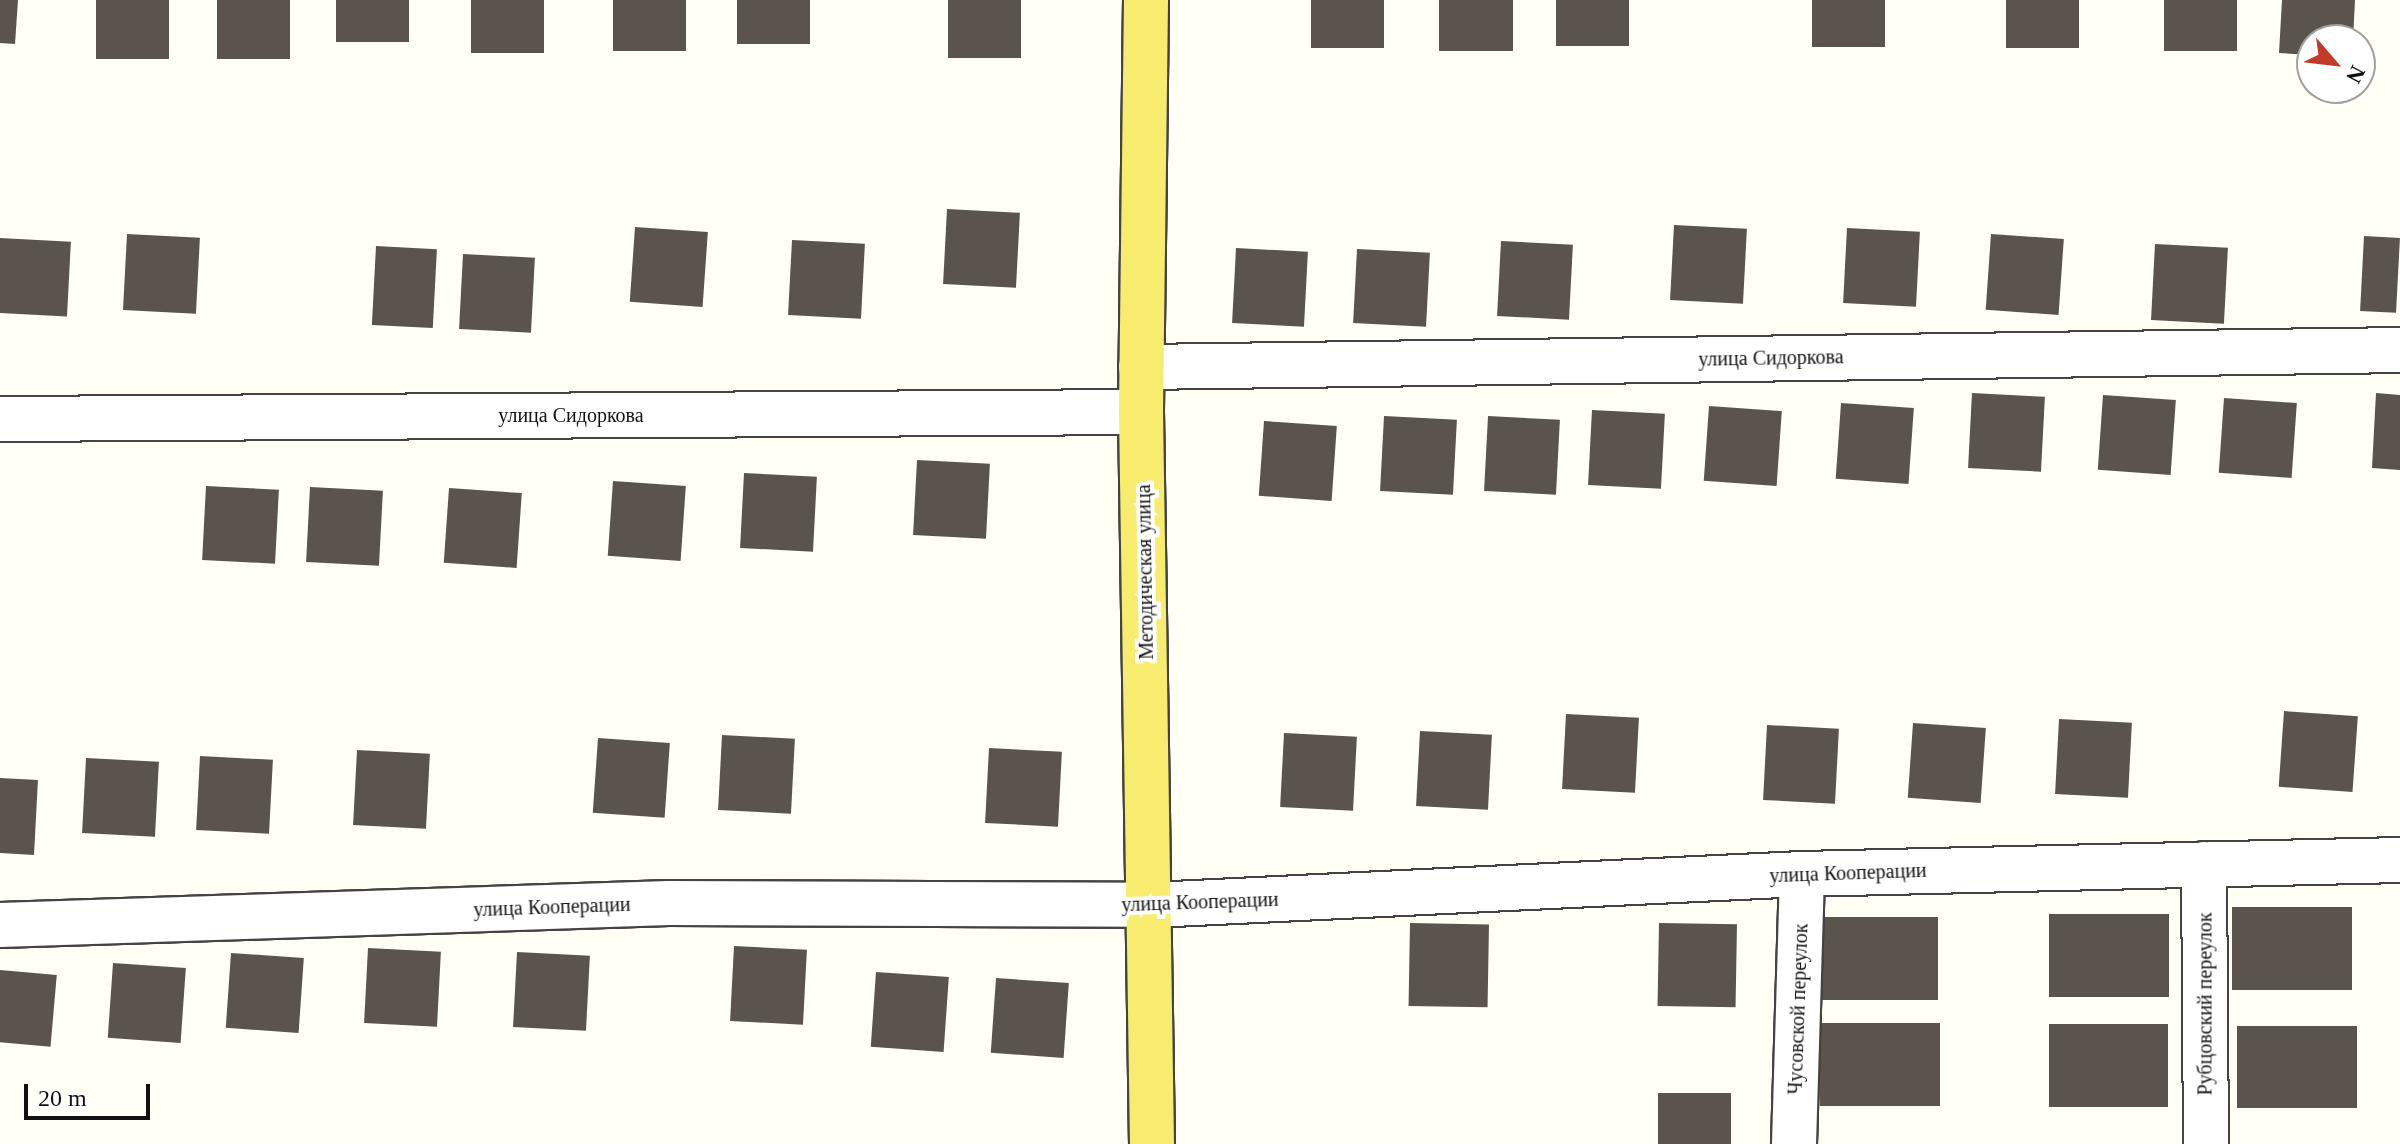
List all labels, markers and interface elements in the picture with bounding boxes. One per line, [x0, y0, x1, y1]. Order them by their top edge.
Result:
north arrow [2296, 24, 2376, 104]
text: N [2341, 62, 2371, 87]
street label: улица Сидоркова [1698, 345, 1844, 371]
street label: улица Сидоркова [498, 403, 644, 427]
street label: Методическая улица [1131, 484, 1159, 660]
street label: улица Кооперации [1769, 858, 1927, 888]
street label: улица Кооперации [1121, 887, 1279, 917]
street label: улица Кооперации [473, 892, 631, 922]
street label: Рубцовский переулок [2193, 913, 2217, 1095]
street label: Чусовской переулок [1783, 923, 1813, 1095]
scale bar [28, 1068, 154, 1118]
text: 20 m [38, 1085, 87, 1111]

